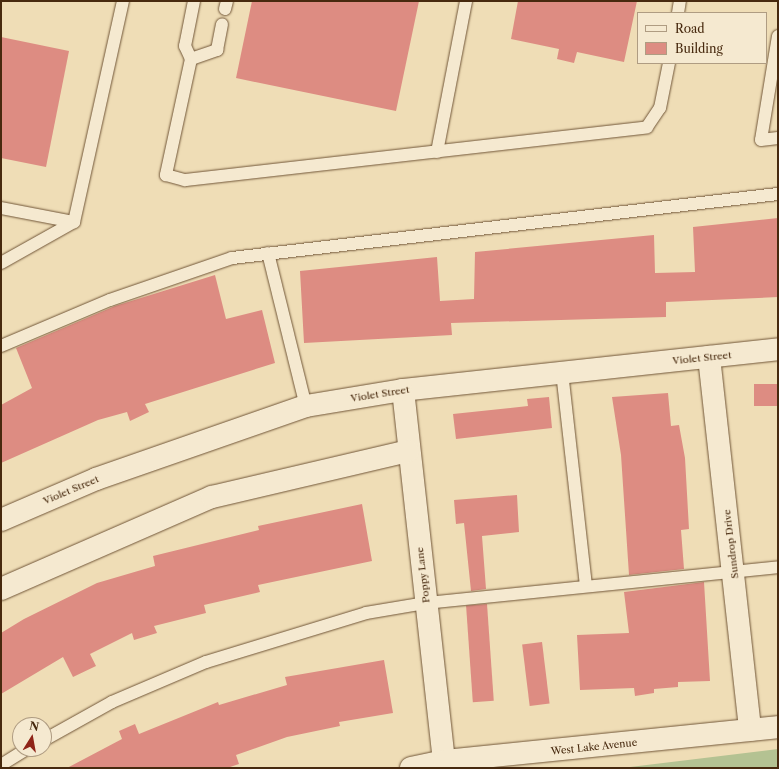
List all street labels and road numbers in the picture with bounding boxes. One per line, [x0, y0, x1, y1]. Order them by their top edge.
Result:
street label: Violet Street [672, 349, 732, 367]
street label: Violet Street [350, 383, 410, 405]
street label: Violet Street [41, 473, 101, 507]
street label: Sundrop Drive [721, 509, 741, 579]
street label: Poppy Lane [414, 546, 432, 604]
street label: West Lake Avenue [550, 736, 638, 758]

